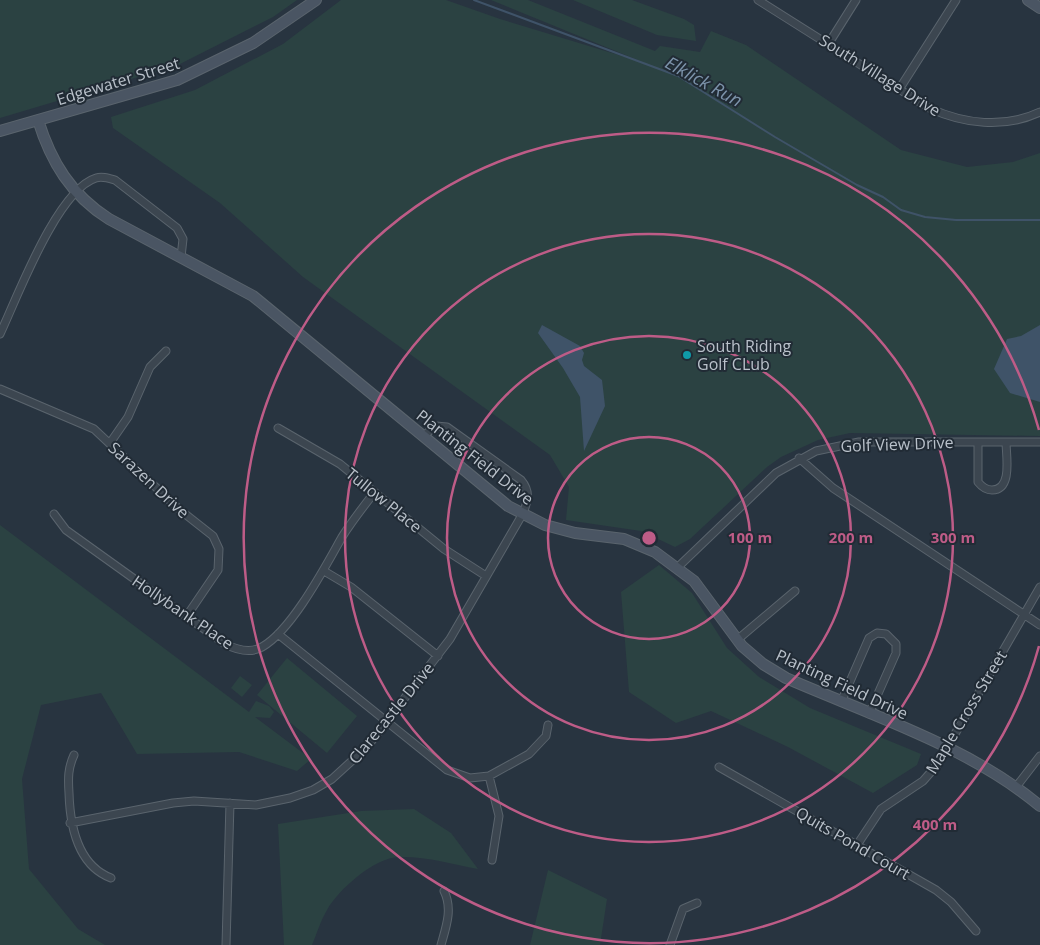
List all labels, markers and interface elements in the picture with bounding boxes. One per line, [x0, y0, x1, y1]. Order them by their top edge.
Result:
street label: South Village Drive [815, 29, 945, 121]
water label: Elklick Run [661, 50, 747, 112]
street label: Edgewater Street [54, 52, 183, 110]
place label: South Riding Golf CLub [697, 335, 791, 375]
marker: South Riding Golf CLub [681, 349, 693, 361]
street label: Planting Field Drive [412, 404, 538, 510]
street label: Golf View Drive [840, 431, 954, 457]
street label: Sarazen Drive [104, 437, 194, 523]
street label: Tullow Place [341, 462, 427, 538]
text: 100 m [728, 527, 772, 547]
text: 200 m [829, 527, 873, 547]
text: 300 m [931, 527, 975, 547]
centre of rings [640, 529, 658, 547]
street label: Hollybank Place [128, 570, 238, 654]
street label: Planting Field Drive [772, 644, 912, 724]
street label: Maple Cross Street [920, 646, 1012, 778]
street label: Clarecastle Drive [343, 658, 439, 768]
street label: Quits Pond Court [792, 801, 914, 885]
text: 400 m [913, 814, 957, 834]

